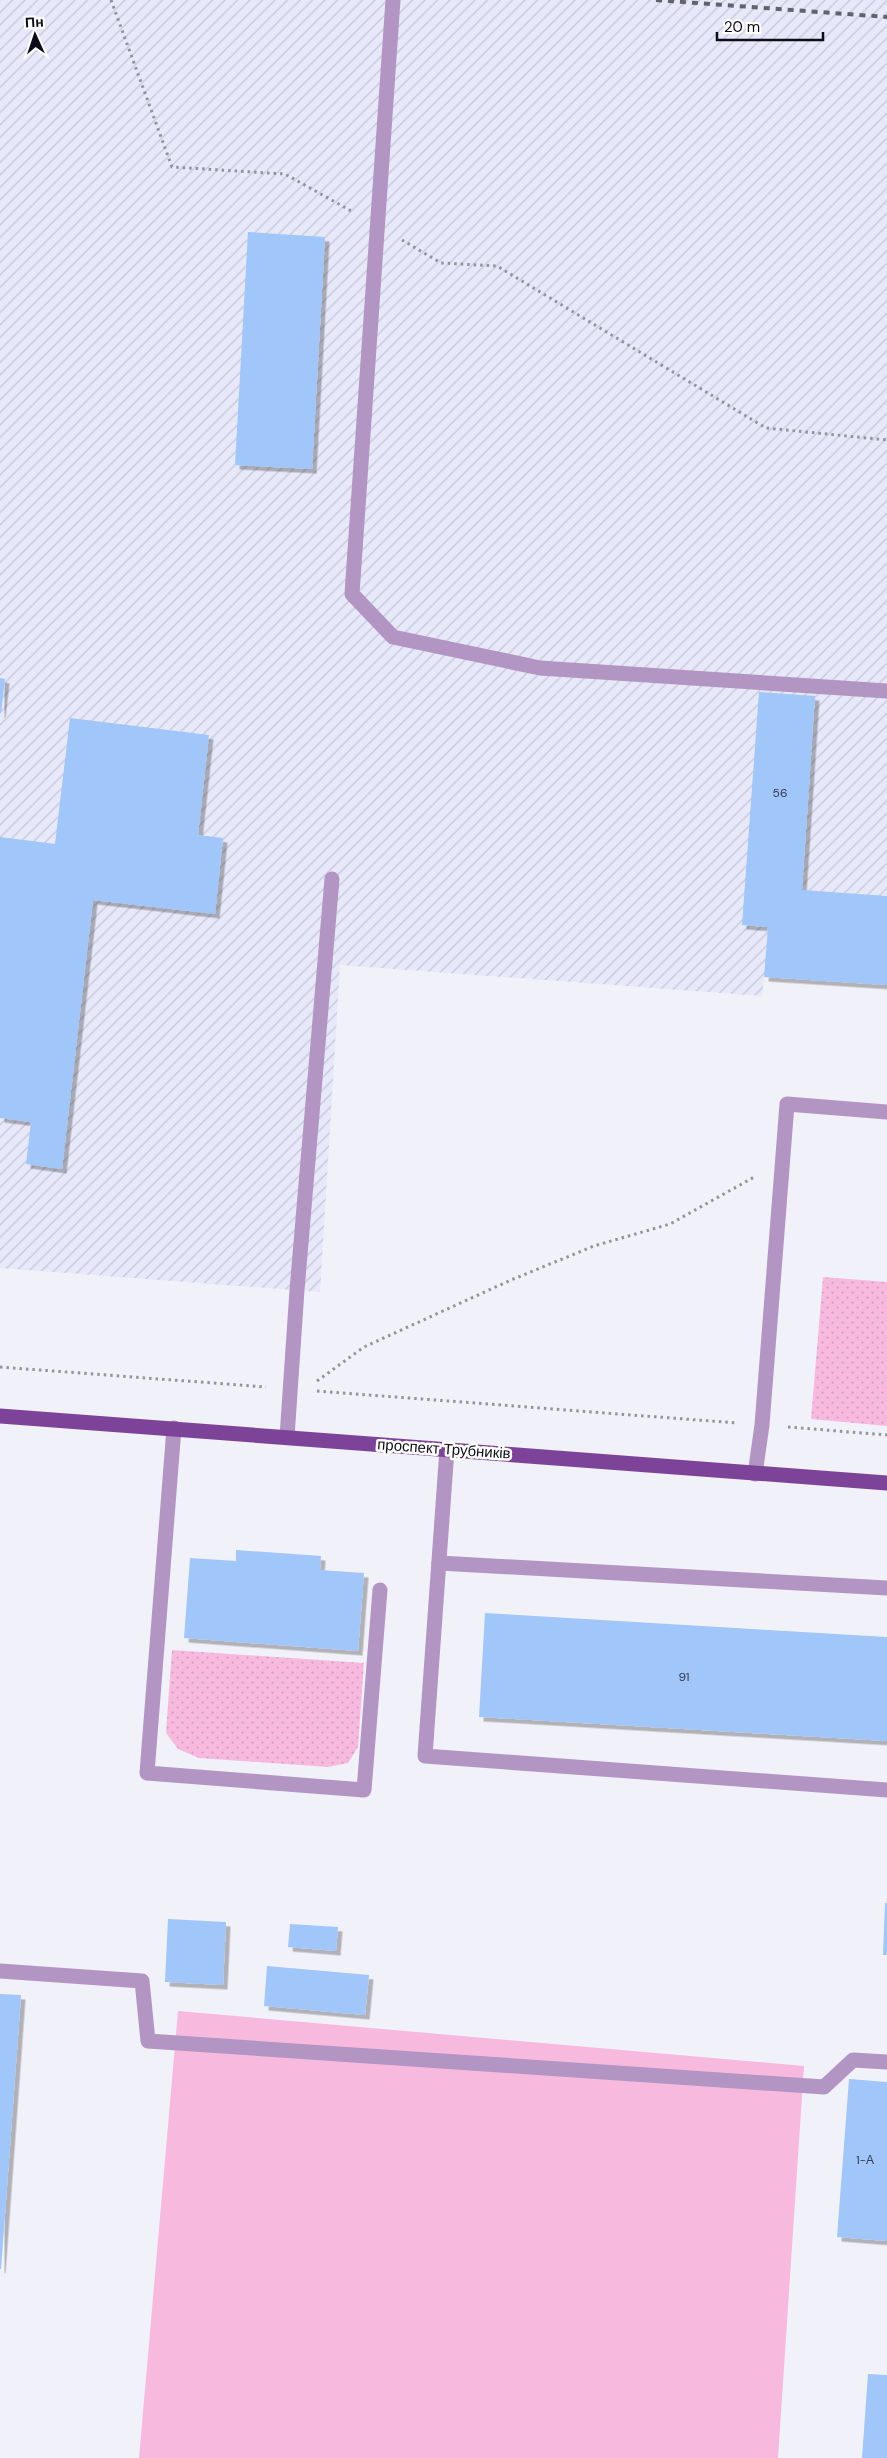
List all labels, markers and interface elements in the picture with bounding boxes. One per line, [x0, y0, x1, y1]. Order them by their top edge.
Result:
north arrow [10, 10, 60, 60]
scale bar [717, 10, 823, 42]
text: Пн [25, 13, 44, 31]
text: 20 m [724, 17, 760, 37]
house number: 56 [773, 785, 787, 801]
street label: проспект Трубників [377, 1434, 511, 1464]
house number: 91 [678, 1669, 690, 1685]
house number: 1-А [856, 2152, 874, 2168]

